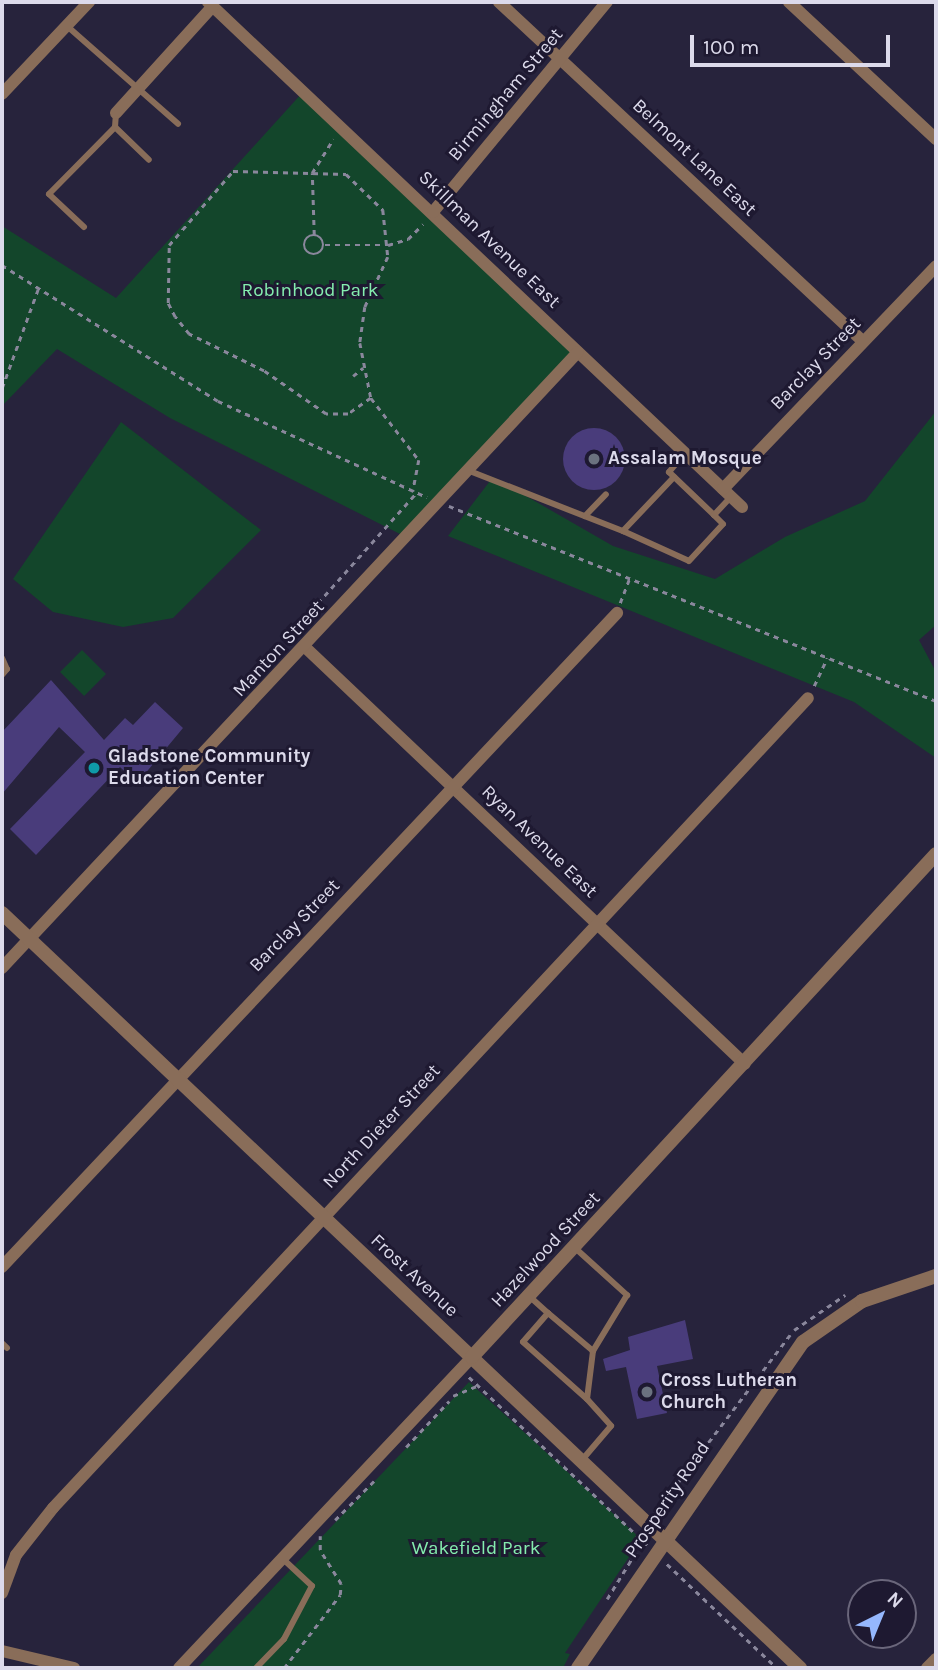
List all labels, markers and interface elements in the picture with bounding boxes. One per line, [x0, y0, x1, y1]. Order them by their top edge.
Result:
scale bar [693, 21, 892, 65]
street label: Birmingham Street [444, 24, 568, 166]
text: 100 m [703, 35, 760, 59]
street label: Belmont Lane East [627, 95, 761, 221]
street label: Skillman Avenue East [413, 166, 565, 314]
park label: Robinhood Park [242, 280, 378, 302]
street label: Barclay Street [766, 313, 866, 415]
place label: Assalam Mosque [608, 448, 762, 470]
marker: Assalam Mosque [586, 451, 602, 467]
street label: Manton Street [228, 596, 330, 702]
place label: Gladstone Community Education Center [108, 746, 310, 790]
marker: Gladstone Community Education Center [86, 760, 102, 776]
street label: Ryan Avenue East [476, 781, 602, 903]
street label: Barclay Street [245, 875, 345, 977]
street label: North Dieter Street [319, 1060, 445, 1194]
street label: Hazelwood Street [487, 1187, 605, 1313]
street label: Frost Avenue [365, 1230, 463, 1322]
place label: Cross Lutheran Church [661, 1370, 797, 1414]
marker: Cross Lutheran Church [639, 1384, 655, 1400]
street label: Prosperity Road [621, 1438, 715, 1562]
park label: Wakefield Park [412, 1538, 540, 1560]
north arrow [847, 1579, 917, 1649]
text: N [882, 1587, 907, 1613]

